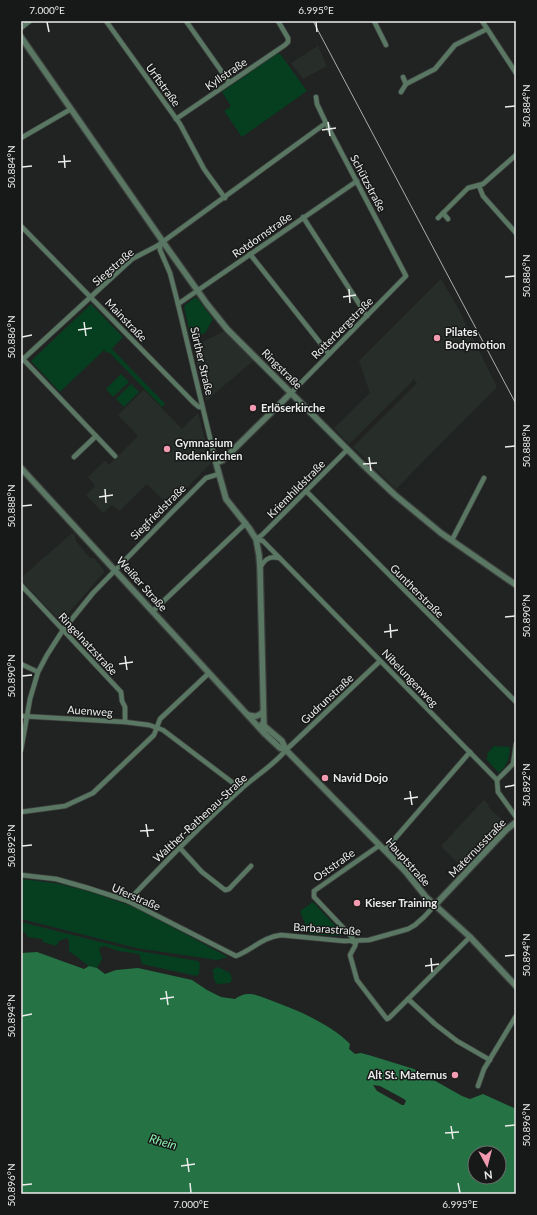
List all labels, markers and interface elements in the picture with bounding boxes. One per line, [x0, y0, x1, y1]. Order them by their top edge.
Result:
text: 7.000°E [29, 4, 65, 16]
text: 6.995°E [298, 4, 334, 16]
street label: Kyllstraße [202, 55, 249, 92]
street label: Urftstraße [144, 61, 183, 109]
text: 50.884°N [520, 84, 532, 128]
text: 50.884°N [5, 145, 17, 189]
street label: Schützstraße [348, 152, 389, 214]
street label: Rotdornstraße [230, 209, 294, 260]
street label: Siegstraße [89, 245, 136, 288]
text: 50.886°N [520, 254, 532, 298]
street label: Rotterbergstraße [308, 294, 375, 361]
street label: Mainstraße [103, 296, 150, 344]
text: 50.886°N [5, 315, 17, 359]
street label: Sürther Straße [188, 325, 217, 396]
place label: Pilates Bodymotion [445, 325, 506, 351]
marker: Pilates Bodymotion [432, 333, 442, 343]
street label: Ringstraße [260, 346, 305, 392]
place label: Erlöserkirche [261, 401, 325, 414]
marker: Erlöserkirche [248, 403, 258, 413]
text: 50.888°N [520, 424, 532, 468]
place label: Gymnasium Rodenkirchen [175, 436, 243, 462]
marker: Gymnasium Rodenkirchen [162, 444, 172, 454]
street label: Kriemhildstraße [264, 457, 327, 520]
street label: Siegfriedstraße [127, 481, 188, 542]
text: 50.888°N [5, 484, 17, 528]
street label: Weißer Straße [114, 554, 170, 614]
street label: Guntherstraße [388, 561, 447, 620]
text: 50.890°N [520, 594, 532, 638]
street label: Ringelnatzstraße [56, 610, 121, 678]
street label: Nibelungenweg [379, 646, 441, 709]
text: 50.890°N [5, 654, 17, 698]
street label: Gudrunstraße [298, 671, 356, 726]
street label: Auenweg [67, 702, 113, 719]
text: 50.892°N [520, 763, 532, 807]
street label: Walther-Rathenau-Straße [150, 771, 249, 865]
place label: Navid Dojo [333, 771, 388, 784]
marker: Navid Dojo [320, 773, 330, 783]
street label: Maternusstraße [445, 815, 508, 880]
text: 50.892°N [5, 824, 17, 868]
street label: Hauptstraße [383, 835, 433, 889]
street label: Oststraße [310, 845, 357, 884]
street label: Uferstraße [110, 880, 163, 913]
place label: Kieser Training [365, 896, 437, 909]
marker: Kieser Training [352, 898, 362, 908]
street label: Barbarastraße [293, 920, 361, 937]
text: 50.894°N [520, 933, 532, 977]
text: 50.894°N [5, 994, 17, 1038]
place label: Alt St. Maternus [367, 1068, 447, 1081]
marker: Alt St. Maternus [450, 1070, 460, 1080]
text: 50.896°N [520, 1103, 532, 1147]
water label: Rhein [148, 1130, 179, 1153]
north arrow [467, 1145, 507, 1185]
text: 50.896°N [5, 1163, 17, 1207]
text: N [483, 1168, 493, 1182]
text: 7.000°E [173, 1198, 209, 1210]
text: 6.995°E [442, 1198, 478, 1210]

